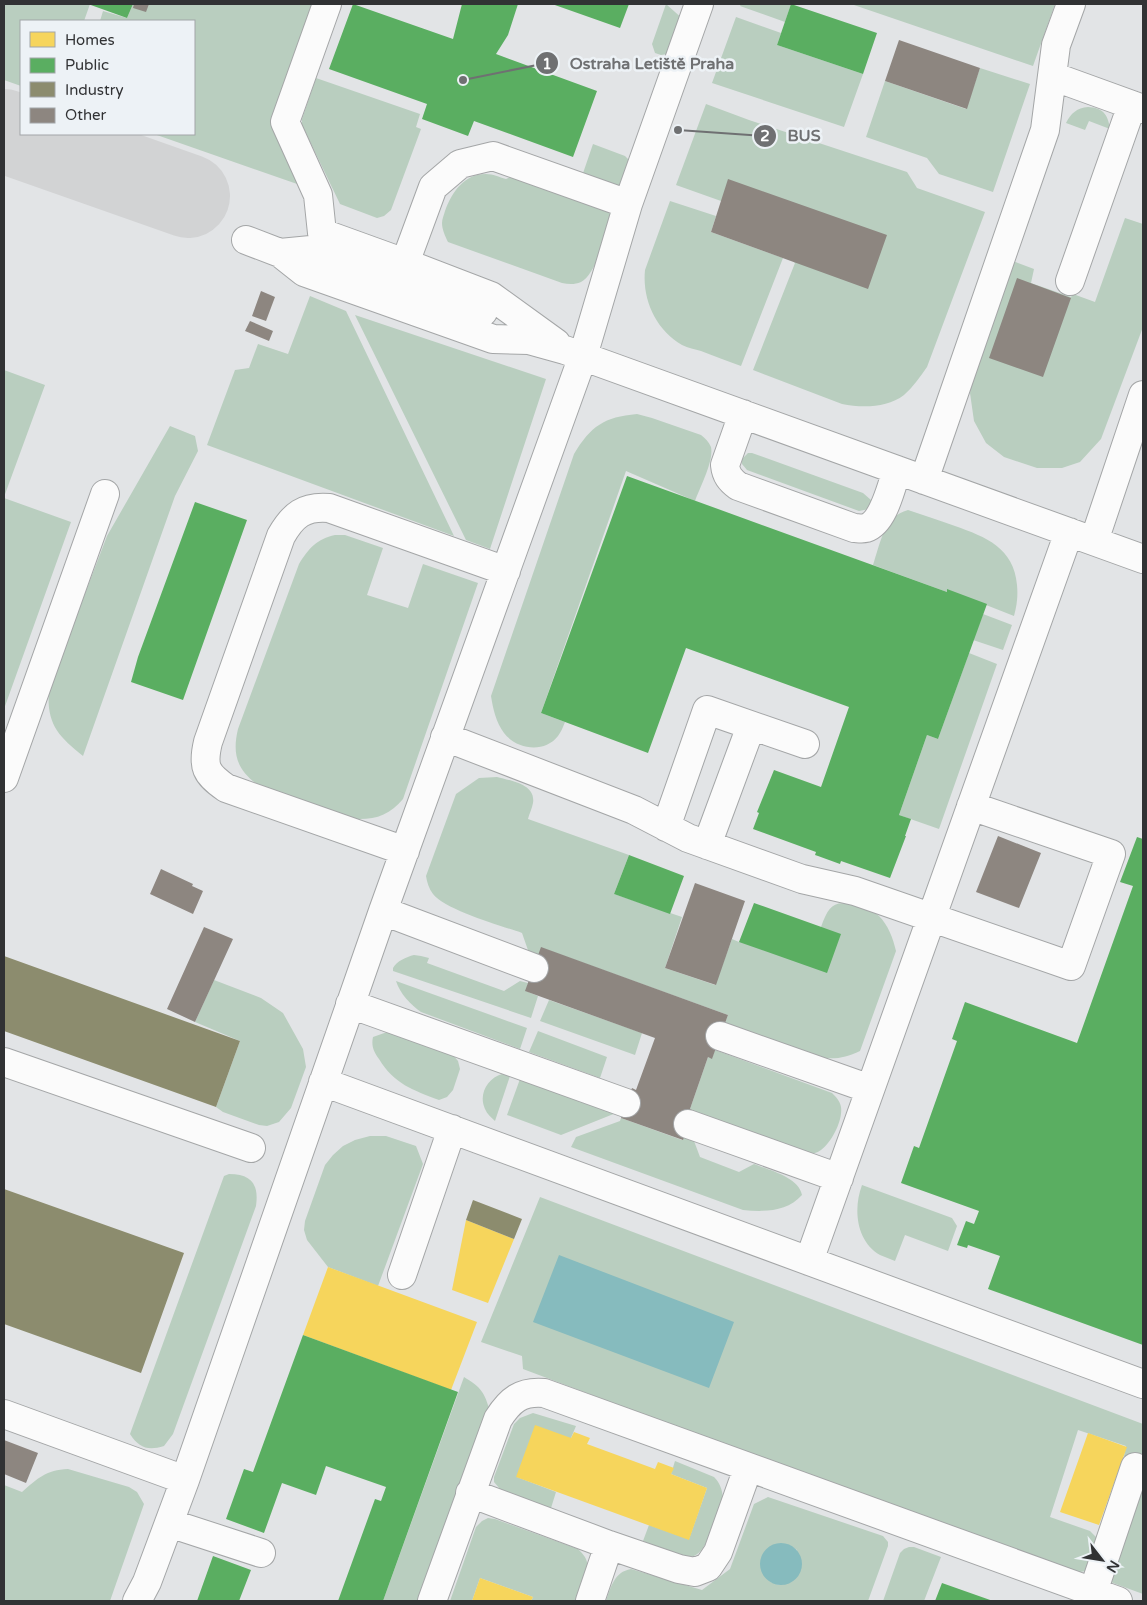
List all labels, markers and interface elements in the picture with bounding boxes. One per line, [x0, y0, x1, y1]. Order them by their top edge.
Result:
legend [20, 20, 195, 135]
text: Homes [65, 31, 115, 49]
callout: Ostraha Letiště Praha [534, 48, 744, 79]
text: Ostraha Letiště Praha [570, 54, 734, 74]
text: 1 [542, 55, 552, 73]
text: Public [65, 56, 109, 74]
text: Industry [65, 81, 124, 99]
text: Other [65, 106, 107, 124]
callout: BUS [753, 120, 831, 151]
text: BUS [787, 126, 821, 146]
text: 2 [760, 127, 770, 145]
north arrow [1077, 1535, 1127, 1585]
text: N [1103, 1557, 1123, 1576]

